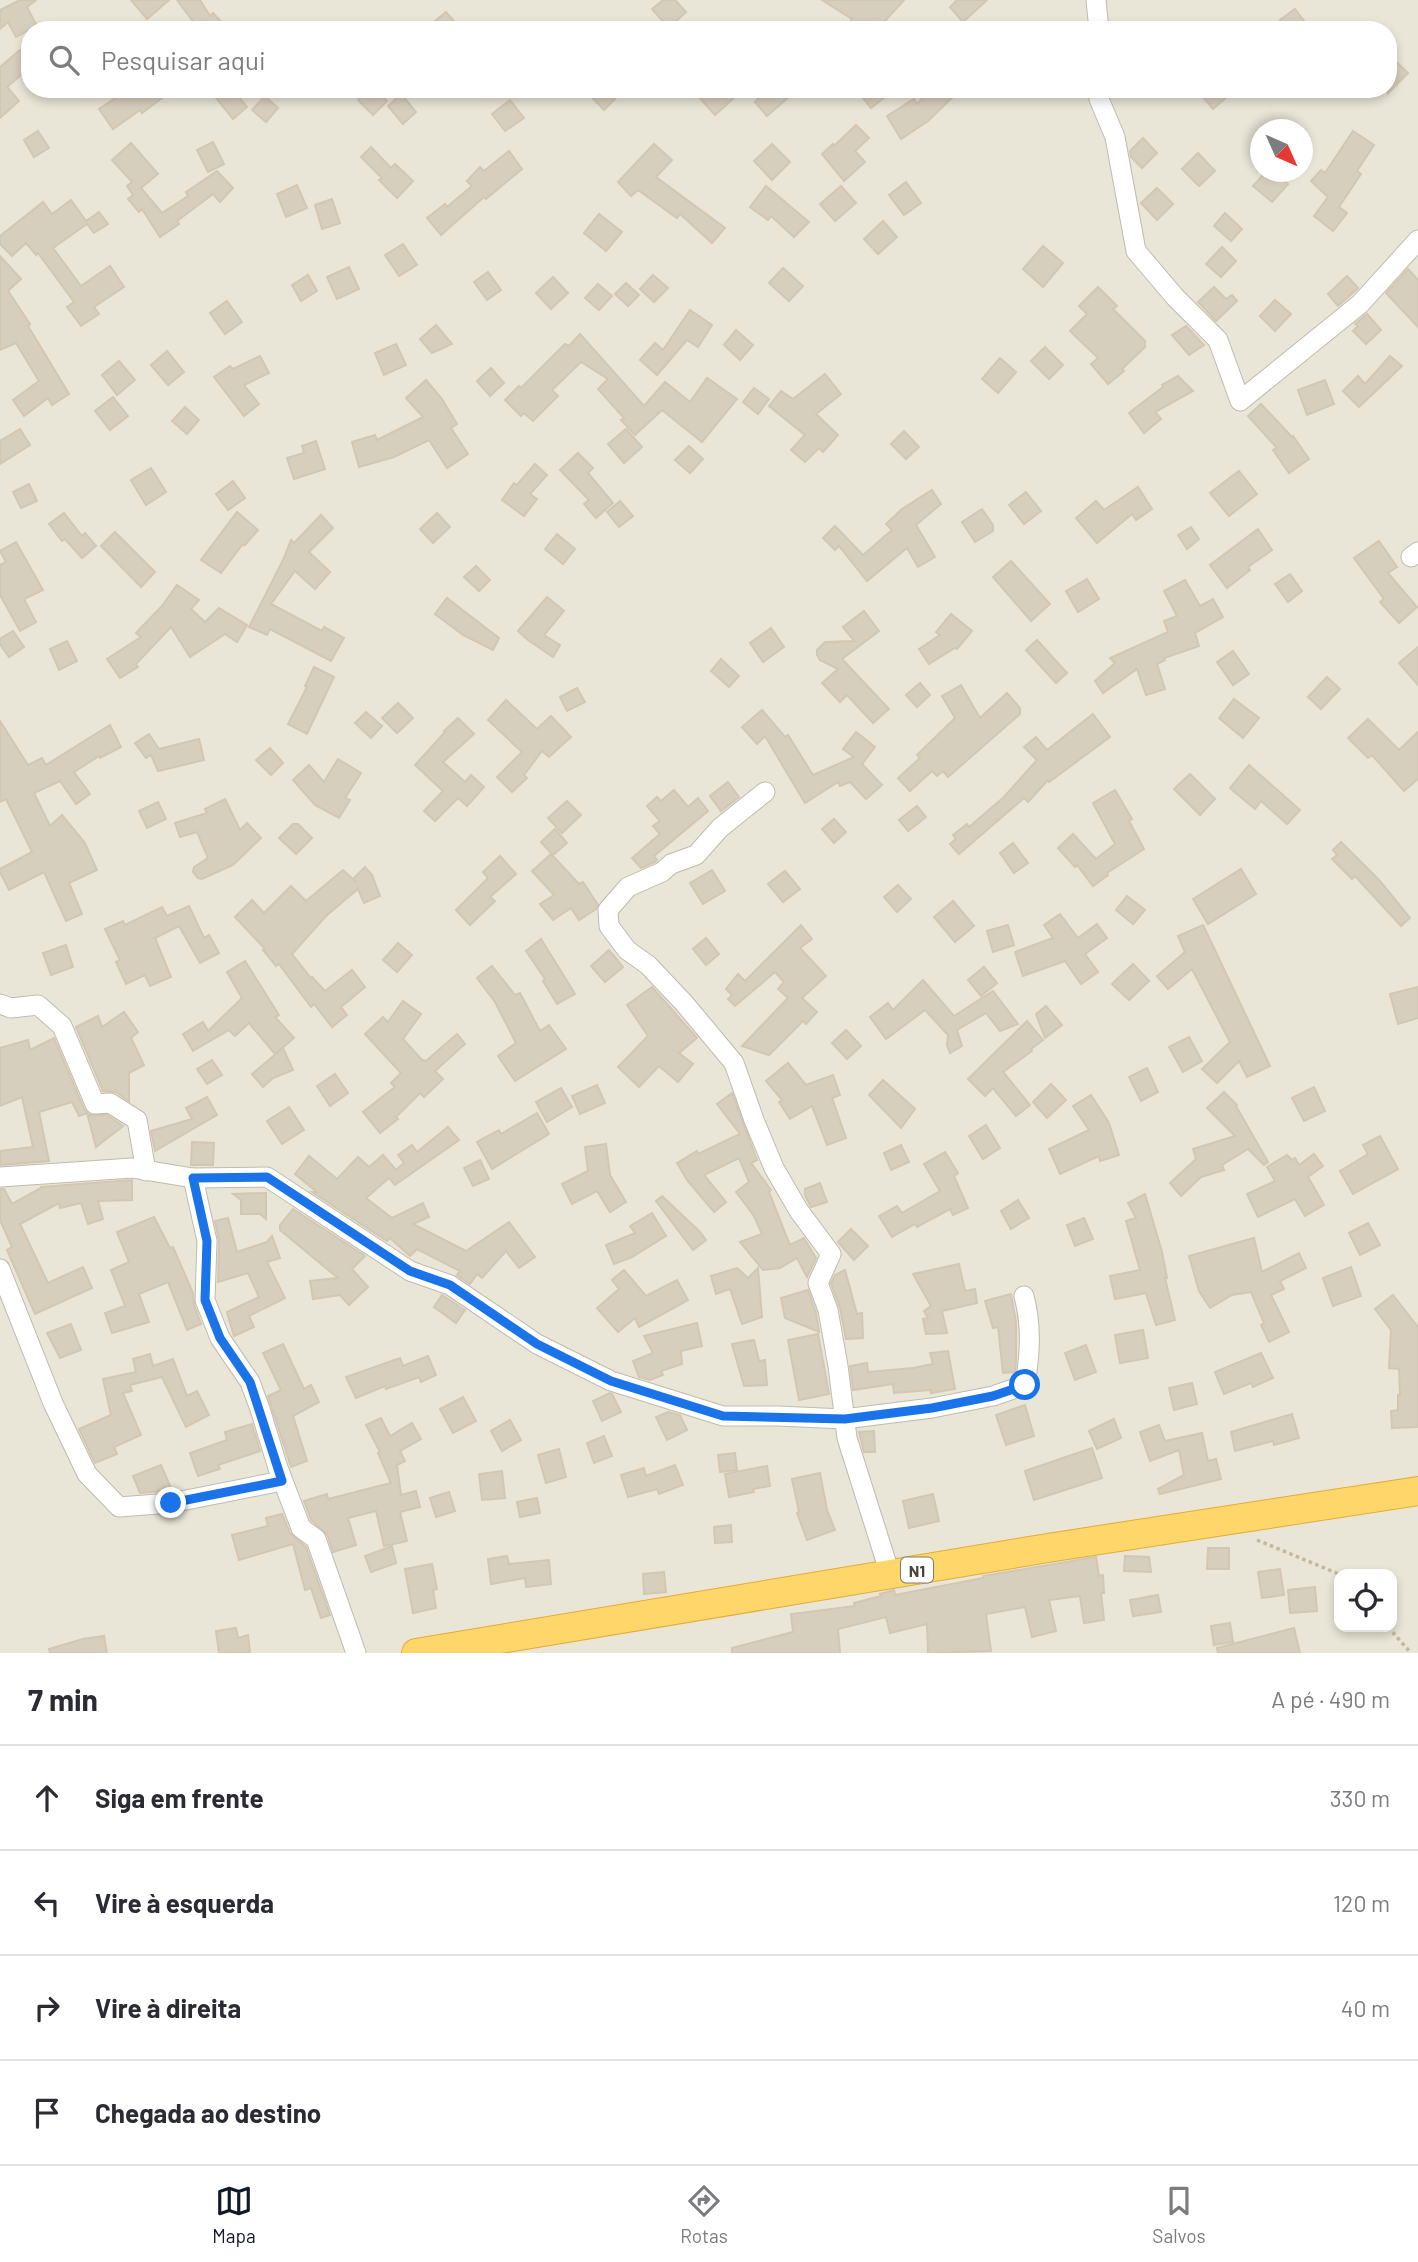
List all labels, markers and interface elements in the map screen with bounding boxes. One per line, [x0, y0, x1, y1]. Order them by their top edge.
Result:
search box [21, 21, 1397, 98]
icon: search [45, 41, 83, 79]
text: Pesquisar aqui [101, 44, 266, 75]
north arrow [1250, 119, 1313, 182]
route start [1009, 1369, 1040, 1400]
route end [155, 1487, 186, 1518]
road number: N1 [901, 1558, 933, 1582]
map controls [1334, 1569, 1397, 1632]
button: locate [1334, 1569, 1397, 1632]
text: 7 min [28, 1681, 98, 1717]
text: A pé · 490 m [1271, 1685, 1390, 1713]
icon: ahead [28, 1779, 66, 1817]
text: Siga em frente [95, 1782, 264, 1813]
text: 330 m [1330, 1784, 1390, 1812]
icon: left [28, 1884, 66, 1922]
text: Vire à esquerda [95, 1887, 274, 1918]
text: 120 m [1333, 1889, 1390, 1917]
icon: right [28, 1989, 66, 2027]
text: Vire à direita [95, 1992, 241, 2023]
text: 40 m [1341, 1994, 1390, 2022]
icon: arrive [28, 2094, 66, 2132]
text: Chegada ao destino [95, 2097, 321, 2128]
tab: Mapa [212, 2182, 256, 2247]
tab: Rotas [680, 2182, 728, 2247]
tab: Salvos [1152, 2182, 1206, 2247]

